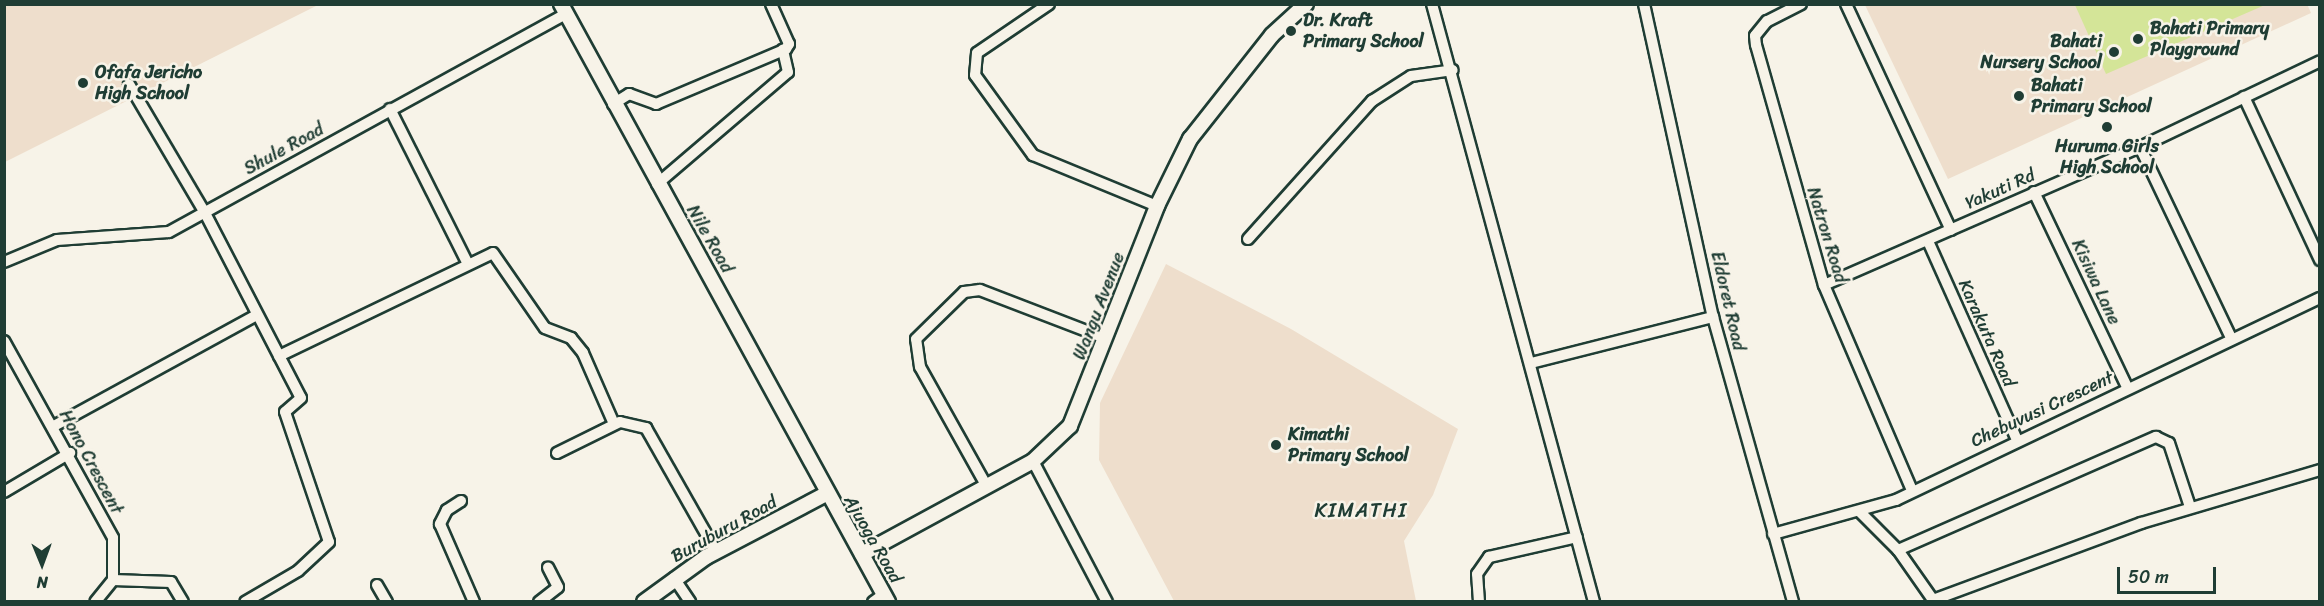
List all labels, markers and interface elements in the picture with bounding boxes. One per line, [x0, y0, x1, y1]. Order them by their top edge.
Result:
place label: Dr. Kraft Primary School [1303, 10, 1424, 52]
place label: Bahati Primary Playground [2150, 18, 2269, 60]
marker: Dr. Kraft Primary School [1284, 24, 1298, 38]
place label: Bahati Nursery School [1980, 31, 2102, 74]
marker: Bahati Primary Playground [2131, 32, 2145, 46]
marker: Bahati Nursery School [2107, 45, 2121, 59]
place label: Ofafa Jericho High School [95, 62, 203, 104]
place label: Bahati Primary School [2031, 75, 2152, 118]
marker: Ofafa Jericho High School [76, 76, 90, 90]
marker: Bahati Primary School [2012, 89, 2026, 103]
street label: Shule Road [240, 118, 328, 180]
marker: Huruma Girls High School [2100, 120, 2114, 134]
place label: Huruma Girls High School [2055, 136, 2159, 178]
street label: Yakuti Rd [1962, 164, 2038, 214]
street label: Natron Road [1802, 185, 1852, 285]
street label: Nile Road [682, 201, 738, 277]
street label: Kisiwa Lane [2067, 236, 2125, 328]
street label: Wangu Avenue [1069, 249, 1129, 363]
street label: Eldoret Road [1706, 249, 1750, 353]
street label: Karakuta Road [1954, 276, 2020, 390]
street label: Chebuvusi Crescent [1966, 366, 2118, 452]
street label: Hono Crescent [54, 405, 128, 519]
place label: Kimathi Primary School [1288, 424, 1409, 466]
marker: Kimathi Primary School [1269, 438, 1283, 452]
street label: Buruburu Road [667, 491, 781, 567]
street label: Ajuoga Road [839, 491, 907, 587]
district label: KIMATHI [1316, 498, 1406, 522]
north arrow [12, 534, 72, 594]
scale bar [2120, 555, 2219, 593]
text: 50 m [2128, 561, 2169, 593]
text: N [37, 568, 48, 597]

